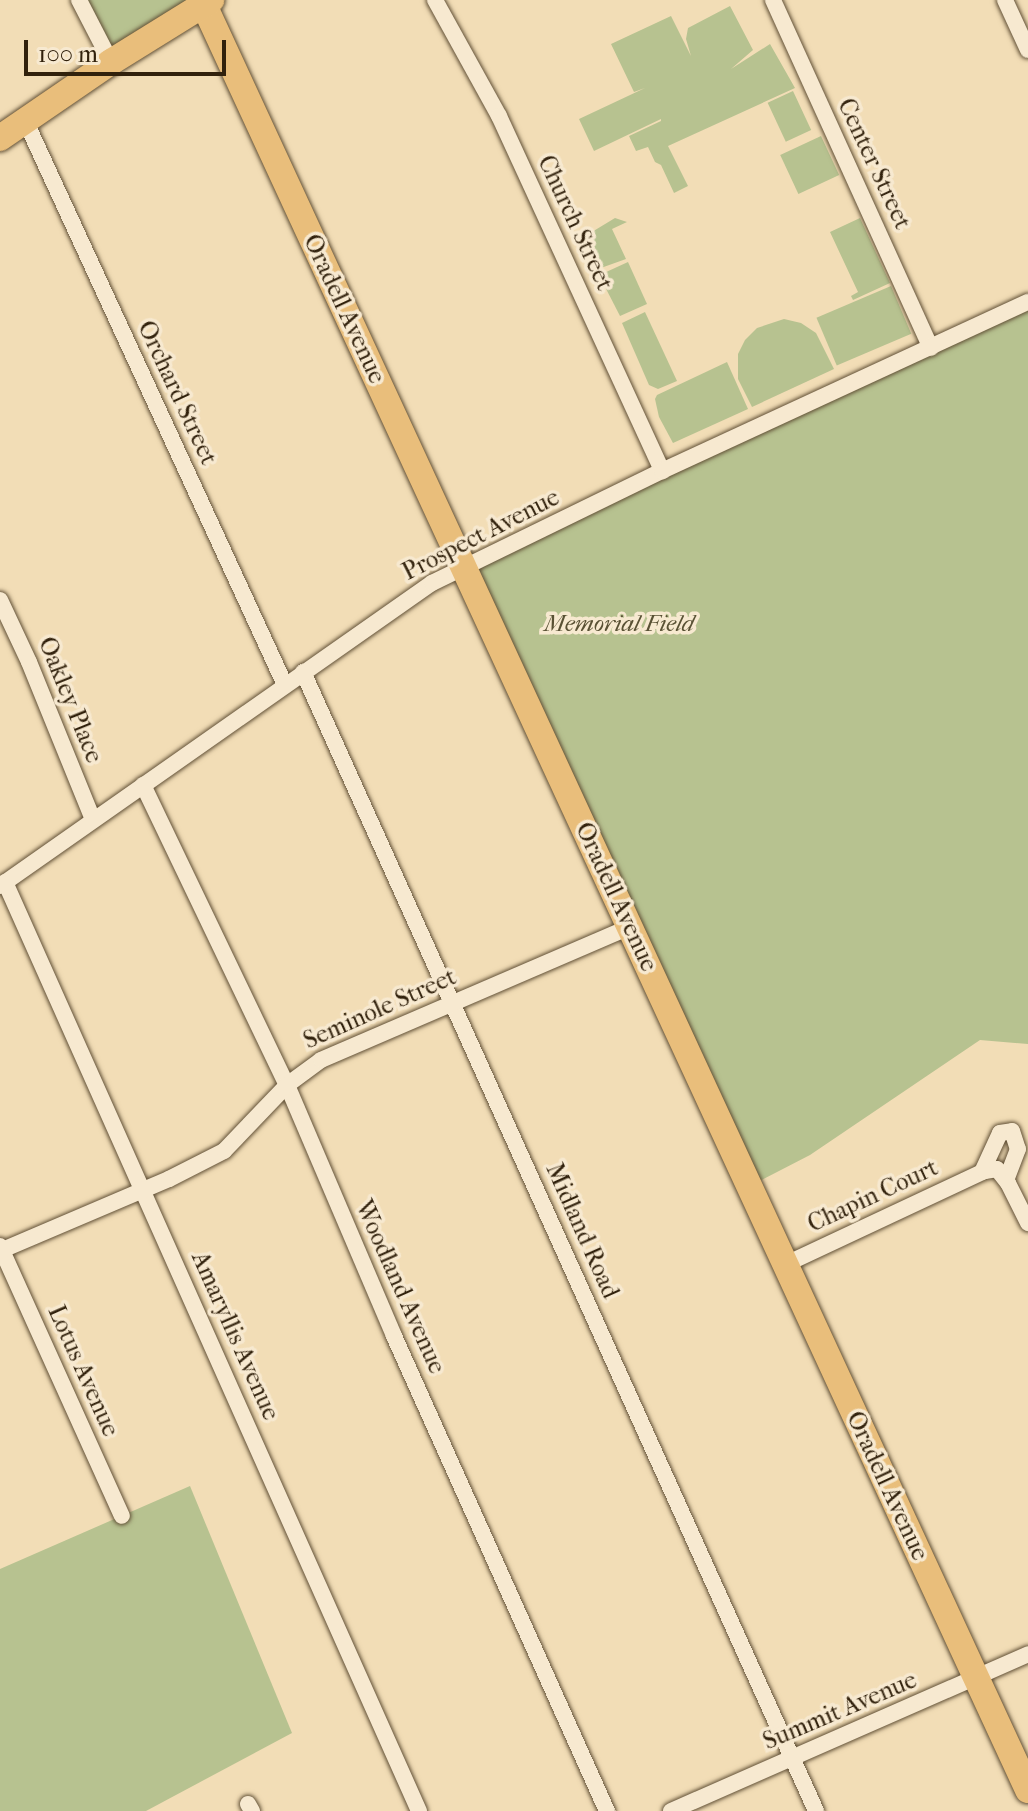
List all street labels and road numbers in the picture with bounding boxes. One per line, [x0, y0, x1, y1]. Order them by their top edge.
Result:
street label: Center Street [831, 94, 917, 234]
street label: Church Street [531, 151, 619, 295]
street label: Oradell Avenue [297, 230, 391, 388]
street label: Orchard Street [131, 316, 223, 470]
street label: Prospect Avenue [398, 483, 564, 587]
street label: Oakley Place [32, 633, 108, 767]
street label: Oradell Avenue [569, 818, 663, 976]
street label: Seminole Street [299, 963, 461, 1055]
street label: Chapin Court [803, 1153, 943, 1239]
street label: Midland Road [539, 1159, 625, 1303]
street label: Woodland Avenue [349, 1196, 451, 1378]
street label: Amaryllis Avenue [185, 1247, 285, 1425]
street label: Lotus Avenue [41, 1301, 125, 1441]
street label: Oradell Avenue [840, 1407, 934, 1565]
street label: Summit Avenue [759, 1666, 921, 1756]

